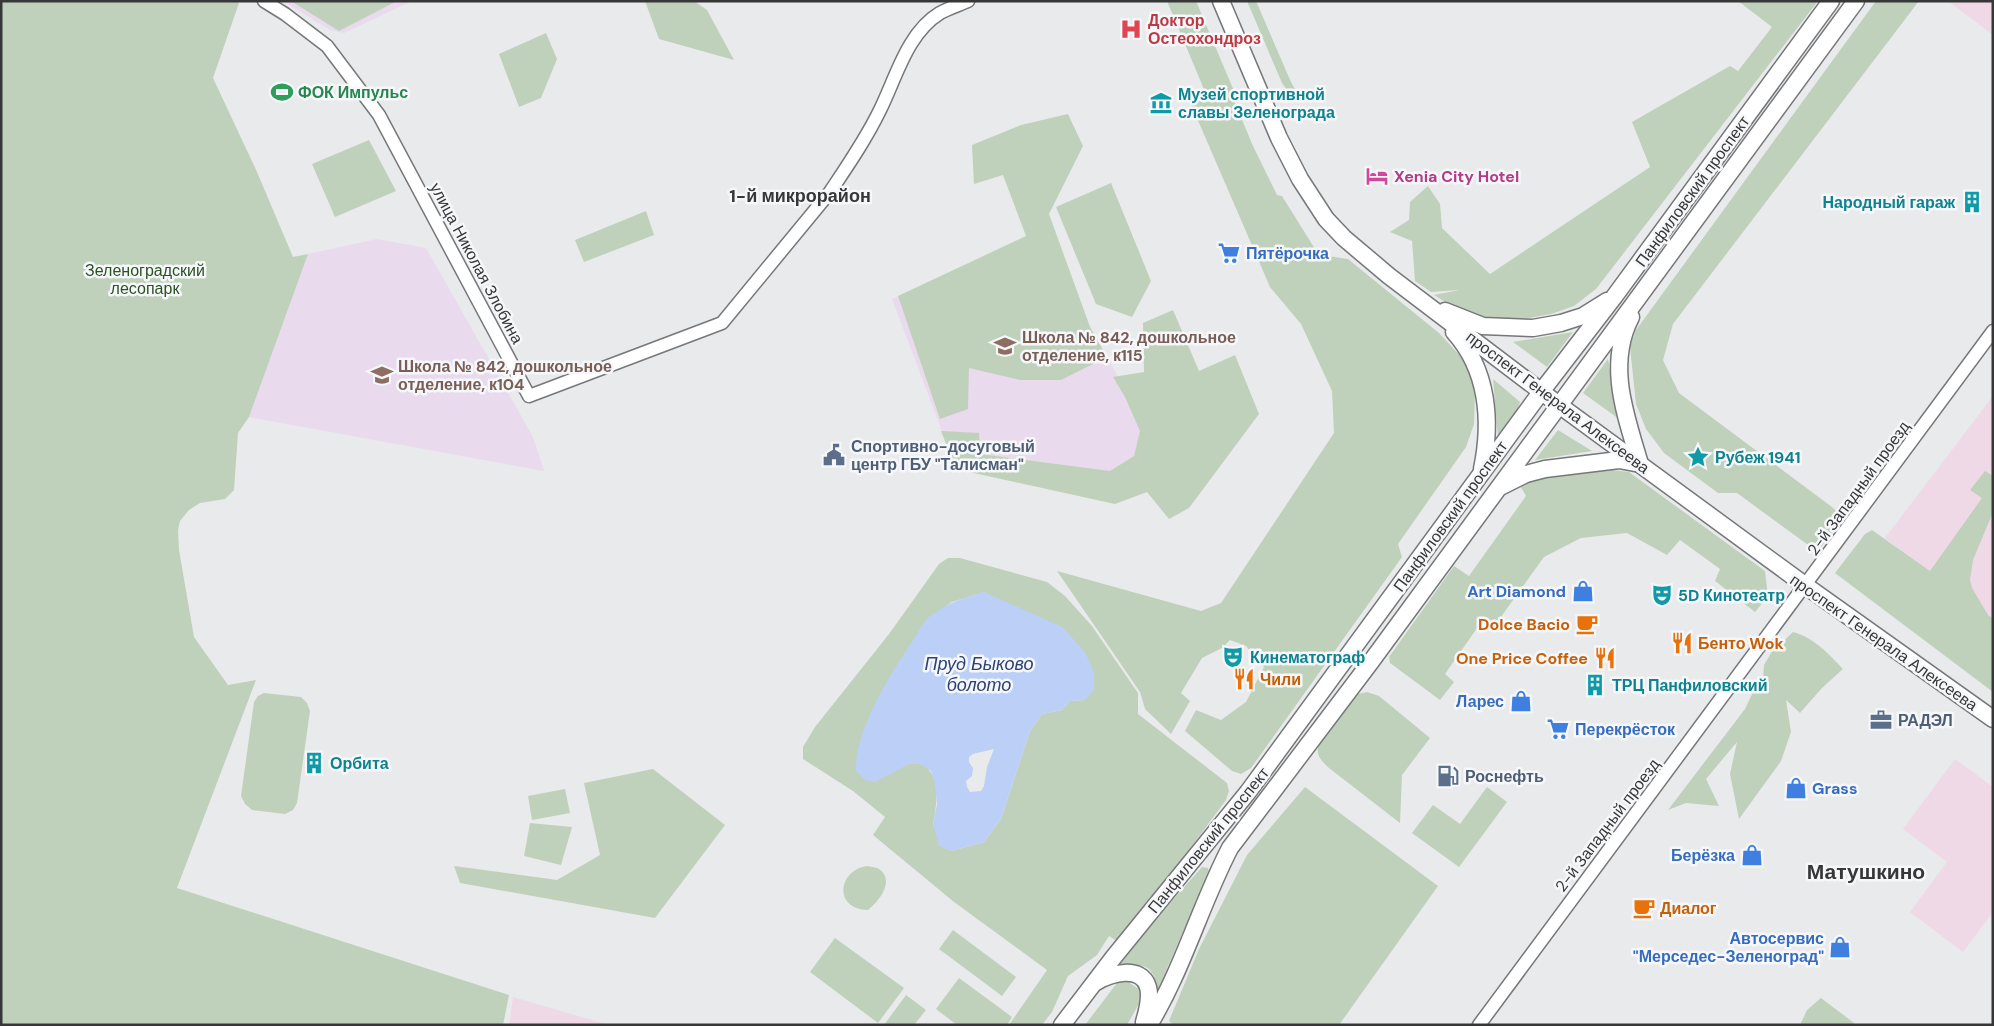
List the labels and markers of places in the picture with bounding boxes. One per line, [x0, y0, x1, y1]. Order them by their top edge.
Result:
place label: Доктор Остеохондроз [1148, 10, 1261, 49]
hospital icon: Доктор Остеохондроз [1118, 16, 1144, 42]
sports icon: ФОК Импульс [269, 79, 295, 105]
place label: ФОК Импульс [298, 82, 408, 103]
place label: Музей спортивной славы Зеленограда [1178, 84, 1335, 123]
museum icon: Музей спортивной славы Зеленограда [1148, 90, 1174, 116]
hotel icon: Xenia City Hotel [1364, 163, 1390, 189]
place label: Xenia City Hotel [1394, 166, 1519, 187]
building icon: Народный гараж [1959, 189, 1985, 215]
place label: Народный гараж [1823, 192, 1956, 213]
supermarket icon: Пятёрочка [1216, 240, 1242, 266]
place label: Пятёрочка [1246, 243, 1329, 264]
place label: Школа № 842, дошкольное отделение, к115 [1022, 327, 1236, 366]
school or university icon: Школа № 842, дошкольное отделение, к115 [992, 333, 1018, 359]
place label: Школа № 842, дошкольное отделение, к104 [398, 356, 612, 395]
school or university icon: Школа № 842, дошкольное отделение, к104 [369, 362, 395, 388]
place label: Спортивно-досуговый центр ГБУ "Талисман" [851, 436, 1035, 475]
public building icon: Спортивно-досуговый центр ГБУ "Талисман" [821, 442, 847, 468]
place icon: Рубеж 1941 [1685, 444, 1711, 470]
place label: Рубеж 1941 [1715, 447, 1800, 468]
shop icon: Art Diamond [1570, 578, 1596, 604]
place label: Art Diamond [1467, 581, 1566, 602]
theatre icon: 5D Кинотеатр [1649, 582, 1675, 608]
place label: 5D Кинотеатр [1678, 585, 1785, 606]
cafe icon: Dolce Bacio [1574, 611, 1600, 637]
place label: Dolce Bacio [1478, 614, 1570, 635]
restaurant icon: Бенто Wok [1669, 630, 1695, 656]
place label: Бенто Wok [1698, 633, 1784, 654]
theatre icon: Кинематограф [1220, 644, 1246, 670]
restaurant icon: One Price Coffee [1592, 645, 1618, 671]
place label: Кинематограф [1250, 647, 1365, 668]
place label: One Price Coffee [1456, 648, 1588, 669]
restaurant icon: Чили [1231, 666, 1257, 692]
place label: Чили [1260, 669, 1301, 690]
building icon: ТРЦ Панфиловский [1582, 672, 1608, 698]
place label: ТРЦ Панфиловский [1612, 675, 1768, 696]
shop icon: Ларес [1508, 688, 1534, 714]
place label: Ларес [1456, 691, 1504, 712]
office icon: РАДЭЛ [1868, 707, 1894, 733]
place label: РАДЭЛ [1898, 710, 1953, 731]
supermarket icon: Перекрёсток [1545, 716, 1571, 742]
place label: Перекрёсток [1575, 719, 1676, 740]
building icon: Орбита [301, 750, 327, 776]
place label: Орбита [330, 753, 389, 774]
fuel station icon: Роснефть [1435, 763, 1461, 789]
place label: Роснефть [1465, 766, 1544, 787]
shop icon: Grass [1783, 775, 1809, 801]
place label: Grass [1812, 778, 1857, 799]
shop icon: Берёзка [1739, 842, 1765, 868]
place label: Берёзка [1671, 845, 1735, 866]
cafe icon: Диалог [1631, 895, 1657, 921]
place label: Диалог [1660, 898, 1717, 919]
place label: Автосервис "Мерседес-Зеленоград" [1633, 928, 1824, 967]
shop icon: Автосервис "Мерседес-Зеленоград" [1827, 934, 1853, 960]

